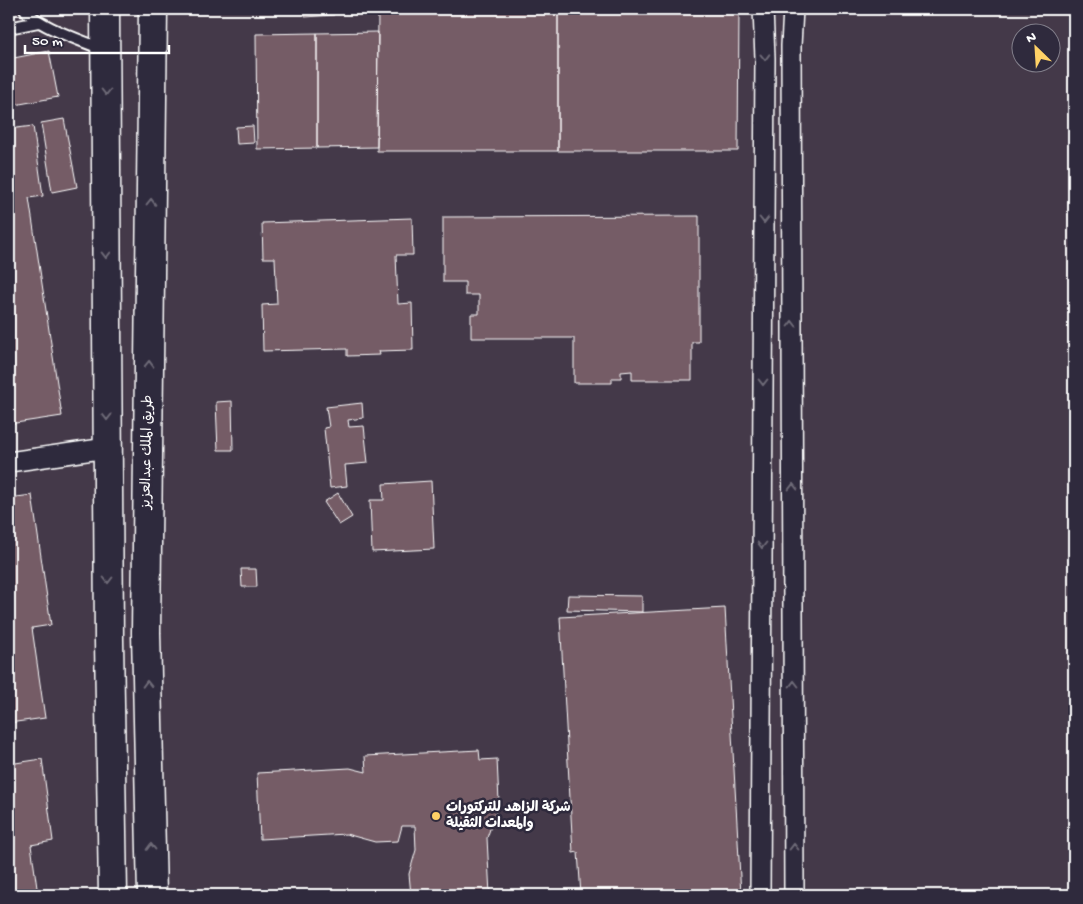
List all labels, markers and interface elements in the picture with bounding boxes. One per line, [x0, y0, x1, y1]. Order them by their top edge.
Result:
scale bar [25, 22, 169, 54]
north arrow [1010, 22, 1060, 72]
text: N [1024, 29, 1039, 48]
text: 50 m [32, 33, 63, 51]
one-way arrow [760, 54, 770, 62]
one-way arrow [101, 89, 111, 97]
one-way arrow [146, 197, 156, 205]
one-way arrow [759, 216, 769, 224]
one-way arrow [101, 252, 111, 259]
one-way arrow [787, 320, 797, 328]
one-way arrow [144, 360, 154, 368]
one-way arrow [758, 379, 768, 387]
street label: طريق الملك عبدالعزيز [138, 395, 157, 510]
one-way arrow [102, 414, 112, 422]
one-way arrow [788, 482, 798, 490]
one-way arrow [757, 542, 767, 549]
one-way arrow [103, 576, 113, 584]
one-way arrow [142, 680, 153, 688]
one-way arrow [789, 680, 799, 688]
place label: شركة الزاهد للتركتورات والمعدات الثقيلة [446, 800, 571, 833]
marker: شركة الزاهد للتركتورات والمعدات الثقيلة [430, 810, 442, 822]
one-way arrow [146, 842, 157, 850]
one-way arrow [789, 842, 799, 850]

